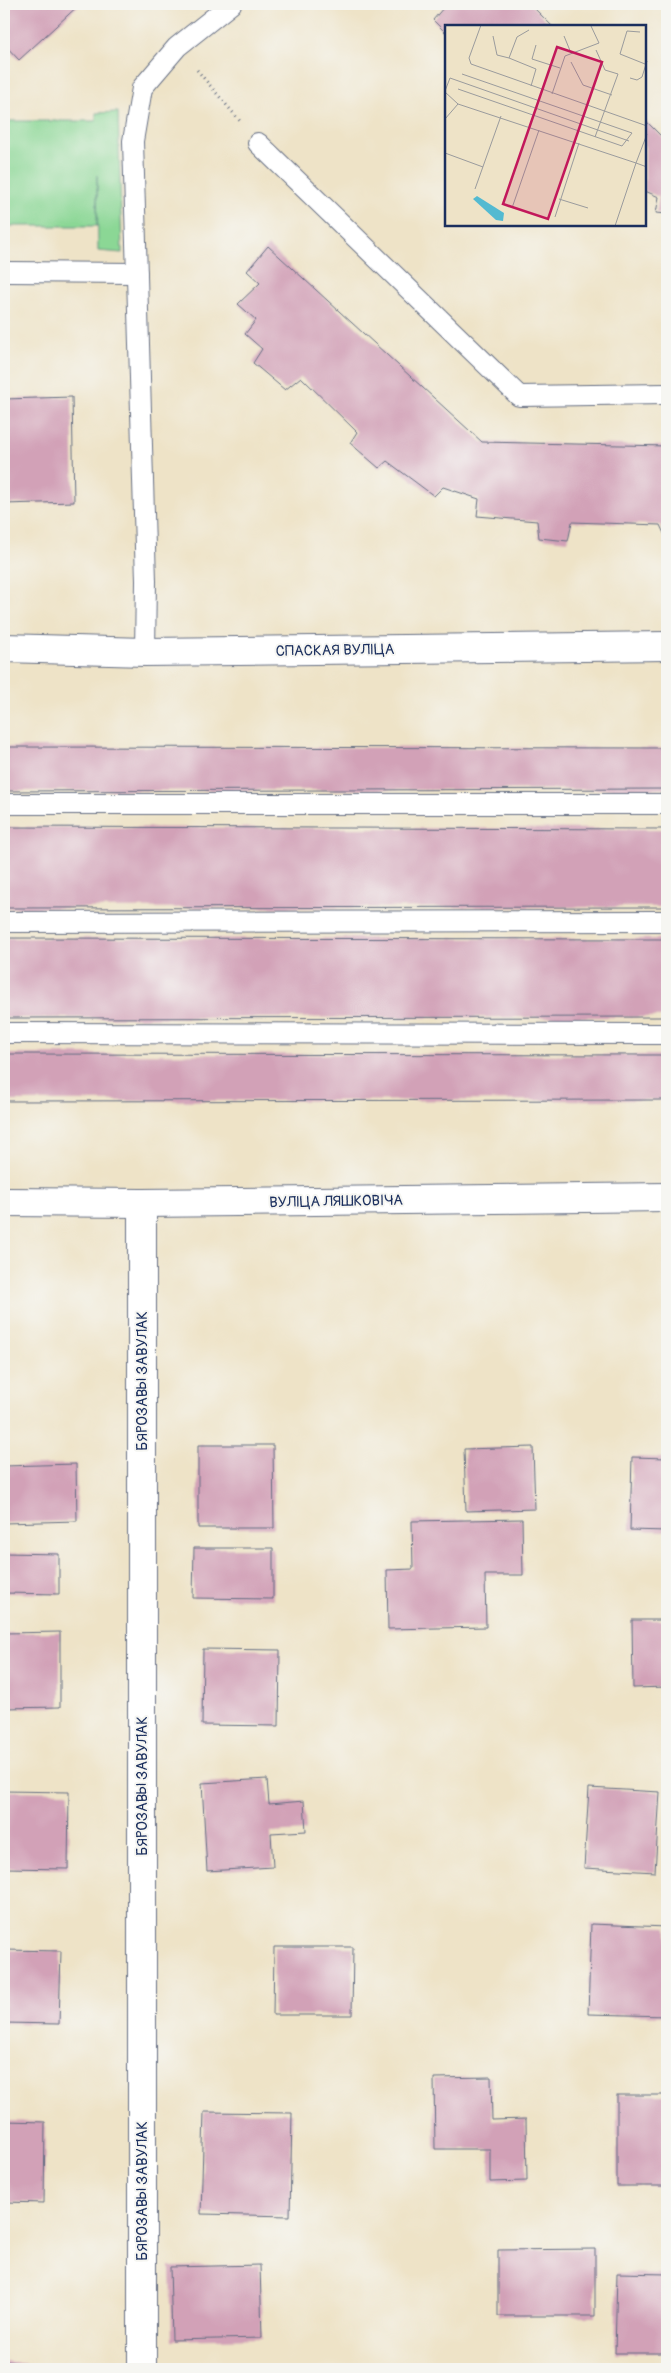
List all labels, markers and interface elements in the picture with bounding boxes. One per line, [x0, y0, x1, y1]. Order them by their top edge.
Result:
inset map [445, 25, 646, 226]
street label: СПАСКАЯ ВУЛІЦА [276, 640, 395, 661]
street label: ВУЛІЦА ЛЯШКОВІЧА [269, 1191, 403, 1212]
street label: БЯРОЗАВЫ ЗАВУЛАК [133, 1311, 152, 1451]
street label: БЯРОЗАВЫ ЗАВУЛАК [133, 1716, 152, 1856]
street label: БЯРОЗАВЫ ЗАВУЛАК [133, 2121, 152, 2261]

